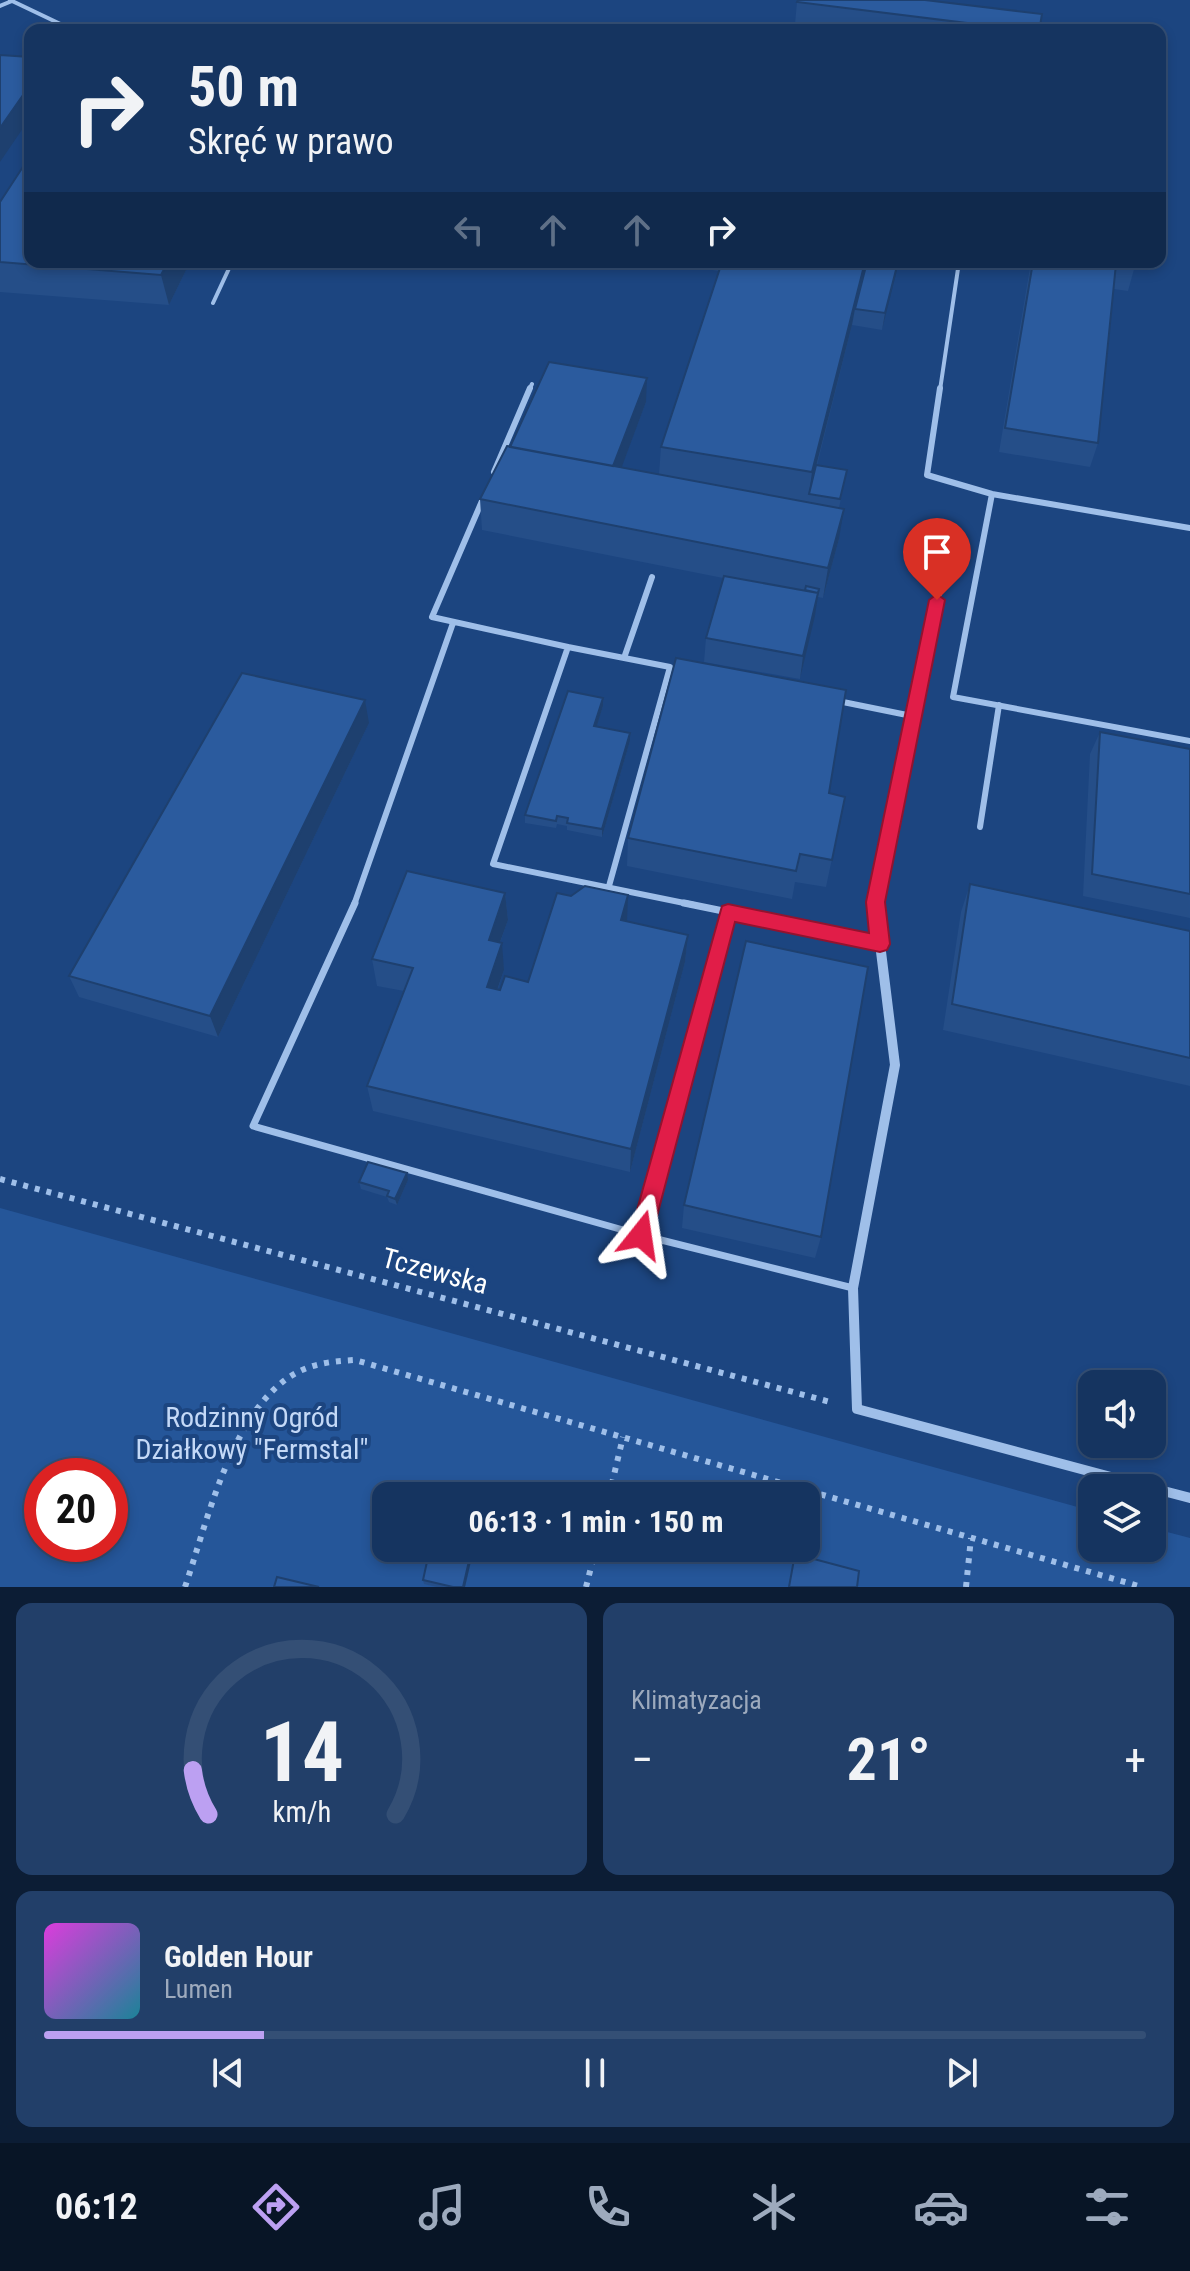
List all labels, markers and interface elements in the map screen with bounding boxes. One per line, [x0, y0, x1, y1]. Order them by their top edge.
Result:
text: 50 m [188, 54, 299, 120]
icon: right [56, 56, 160, 160]
text: Skręć w prawo [188, 121, 394, 163]
icon: left [447, 208, 491, 252]
icon: ahead [531, 208, 575, 252]
icon: ahead [615, 208, 659, 252]
icon: right [699, 208, 743, 252]
pin [903, 518, 971, 600]
icon: arrive [915, 530, 959, 574]
position arrow [599, 1193, 683, 1277]
street label: Tczewska [378, 1241, 492, 1301]
map controls [1078, 1370, 1166, 1562]
button: sound [1078, 1370, 1166, 1458]
park label: Rodzinny Ogród Działkowy "Fermstal" [136, 1401, 368, 1466]
speed limit sign: 20 [24, 1458, 128, 1562]
button: layers [1078, 1474, 1166, 1562]
text: 06:13 · 1 min · 150 m [469, 1504, 723, 1539]
text: Klimatyzacja [631, 1685, 762, 1715]
text: 14 [259, 1704, 344, 1801]
text: 21° [847, 1724, 931, 1795]
text: − [631, 1734, 653, 1786]
text: + [1124, 1734, 1146, 1786]
text: km/h [272, 1795, 331, 1829]
text: Golden Hour [164, 1939, 313, 1974]
text: Lumen [164, 1974, 233, 2004]
icon: previous [206, 2051, 250, 2095]
icon: pause [573, 2051, 617, 2095]
icon: next [940, 2051, 984, 2095]
icon: directions [248, 2179, 304, 2235]
icon: music [414, 2179, 470, 2235]
icon: phone [580, 2179, 636, 2235]
icon: climate [746, 2179, 802, 2235]
icon: car [913, 2179, 969, 2235]
icon: filters [1079, 2179, 1135, 2235]
text: 06:12 [55, 2186, 138, 2228]

